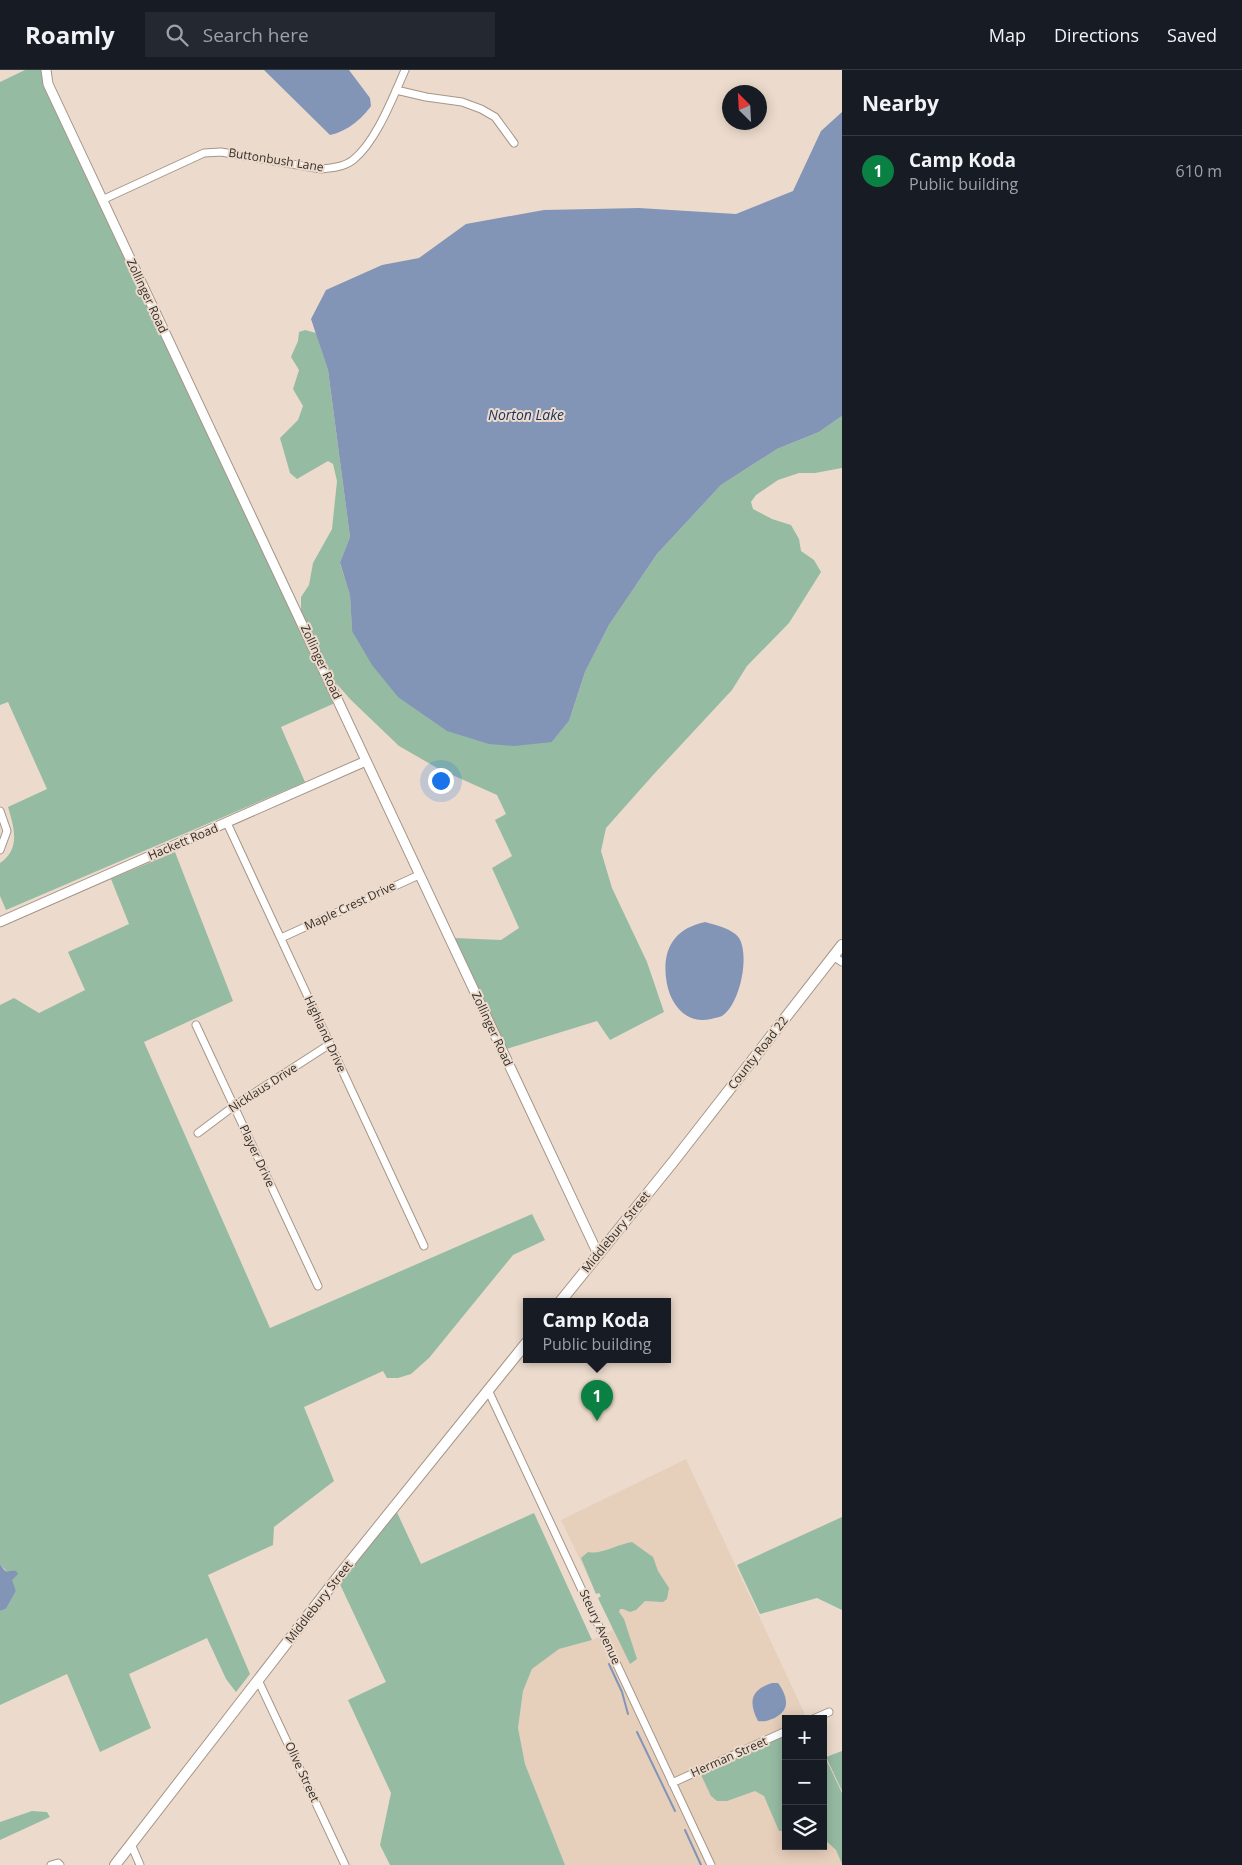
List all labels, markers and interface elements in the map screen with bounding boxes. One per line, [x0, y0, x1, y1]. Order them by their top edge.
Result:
search box [145, 12, 495, 57]
text: Roamly [25, 18, 115, 51]
icon: search [163, 21, 191, 49]
text: Search here [203, 22, 309, 48]
text: Map [989, 23, 1026, 47]
text: Directions [1054, 23, 1139, 47]
text: Saved [1167, 23, 1217, 47]
north arrow [722, 85, 767, 130]
text: Nearby [862, 89, 939, 117]
street label: Buttonbush Lane [227, 144, 325, 175]
text: Camp Koda [909, 147, 1016, 173]
text: 1 [873, 160, 883, 182]
text: 610 m [1176, 160, 1222, 182]
text: Public building [909, 173, 1018, 195]
street label: Zollinger Road [123, 256, 172, 336]
water label: Norton Lake [488, 405, 564, 424]
street label: Zollinger Road [297, 622, 346, 702]
your location [428, 768, 454, 794]
street label: Hackett Road [145, 819, 220, 864]
street label: Maple Crest Drive [301, 877, 399, 934]
street label: Zollinger Road [468, 989, 517, 1069]
street label: Highland Drive [300, 993, 351, 1075]
street label: County Road 22 [724, 1013, 792, 1093]
street label: Nicklaus Drive [225, 1059, 301, 1116]
street label: Player Drive [236, 1122, 279, 1190]
street label: Middlebury Street [577, 1187, 654, 1276]
popup [523, 1298, 671, 1363]
text: Camp Koda [542, 1307, 650, 1333]
text: Public building [542, 1333, 652, 1355]
pin: 1 [581, 1380, 613, 1421]
street label: Middlebury Street [281, 1557, 356, 1647]
street label: Steury Avenue [576, 1587, 625, 1667]
map controls [782, 1715, 827, 1850]
button: + [782, 1715, 827, 1760]
street label: Herman Street [688, 1732, 770, 1781]
street label: Olive Street [281, 1739, 324, 1805]
button: − [782, 1760, 827, 1805]
button: layers [782, 1805, 827, 1850]

